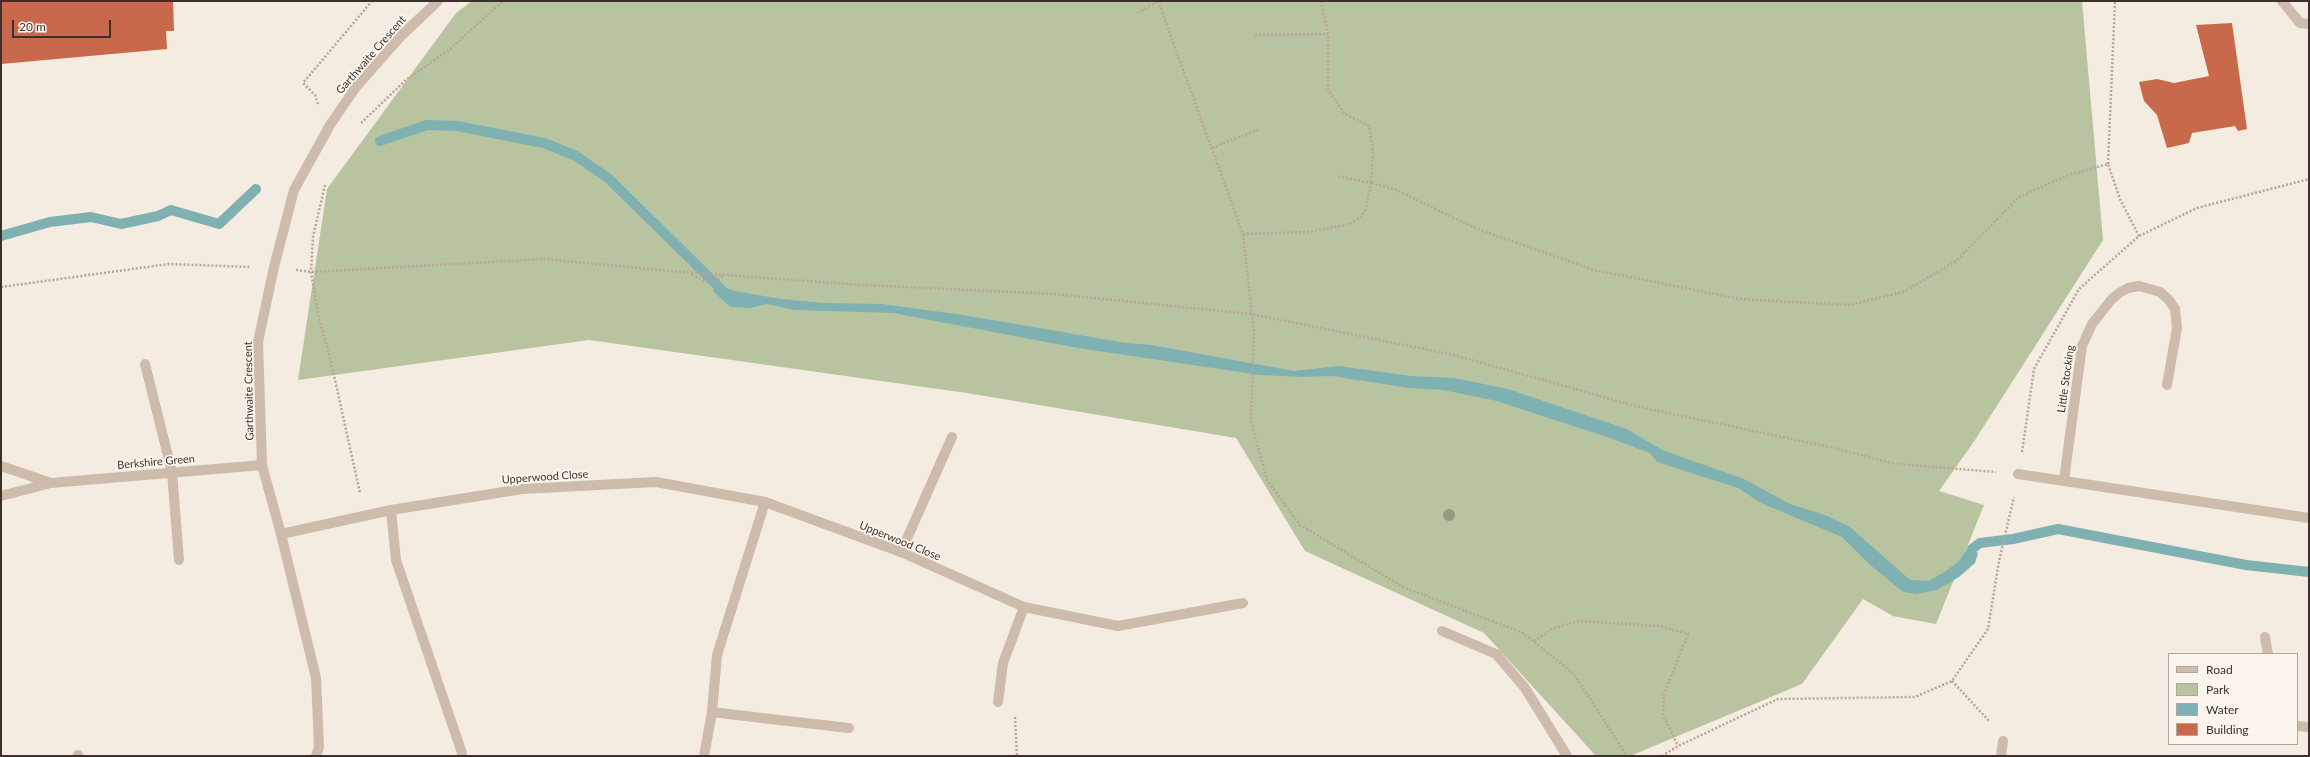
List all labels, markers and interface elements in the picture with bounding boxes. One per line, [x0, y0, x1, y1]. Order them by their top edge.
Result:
scale bar [14, 12, 113, 38]
street label: Garthwaite Crescent [333, 13, 409, 97]
text: 20 m [19, 19, 46, 34]
street label: Garthwaite Crescent [242, 341, 256, 441]
street label: Little Stocking [2055, 344, 2077, 414]
street label: Berkshire Green [117, 452, 195, 472]
street label: Upperwood Close [501, 467, 589, 487]
street label: Upperwood Close [857, 519, 943, 563]
legend [2168, 653, 2298, 745]
text: Road [2206, 662, 2233, 677]
text: Park [2206, 682, 2229, 697]
text: Water [2206, 702, 2239, 717]
text: Building [2206, 722, 2249, 737]

